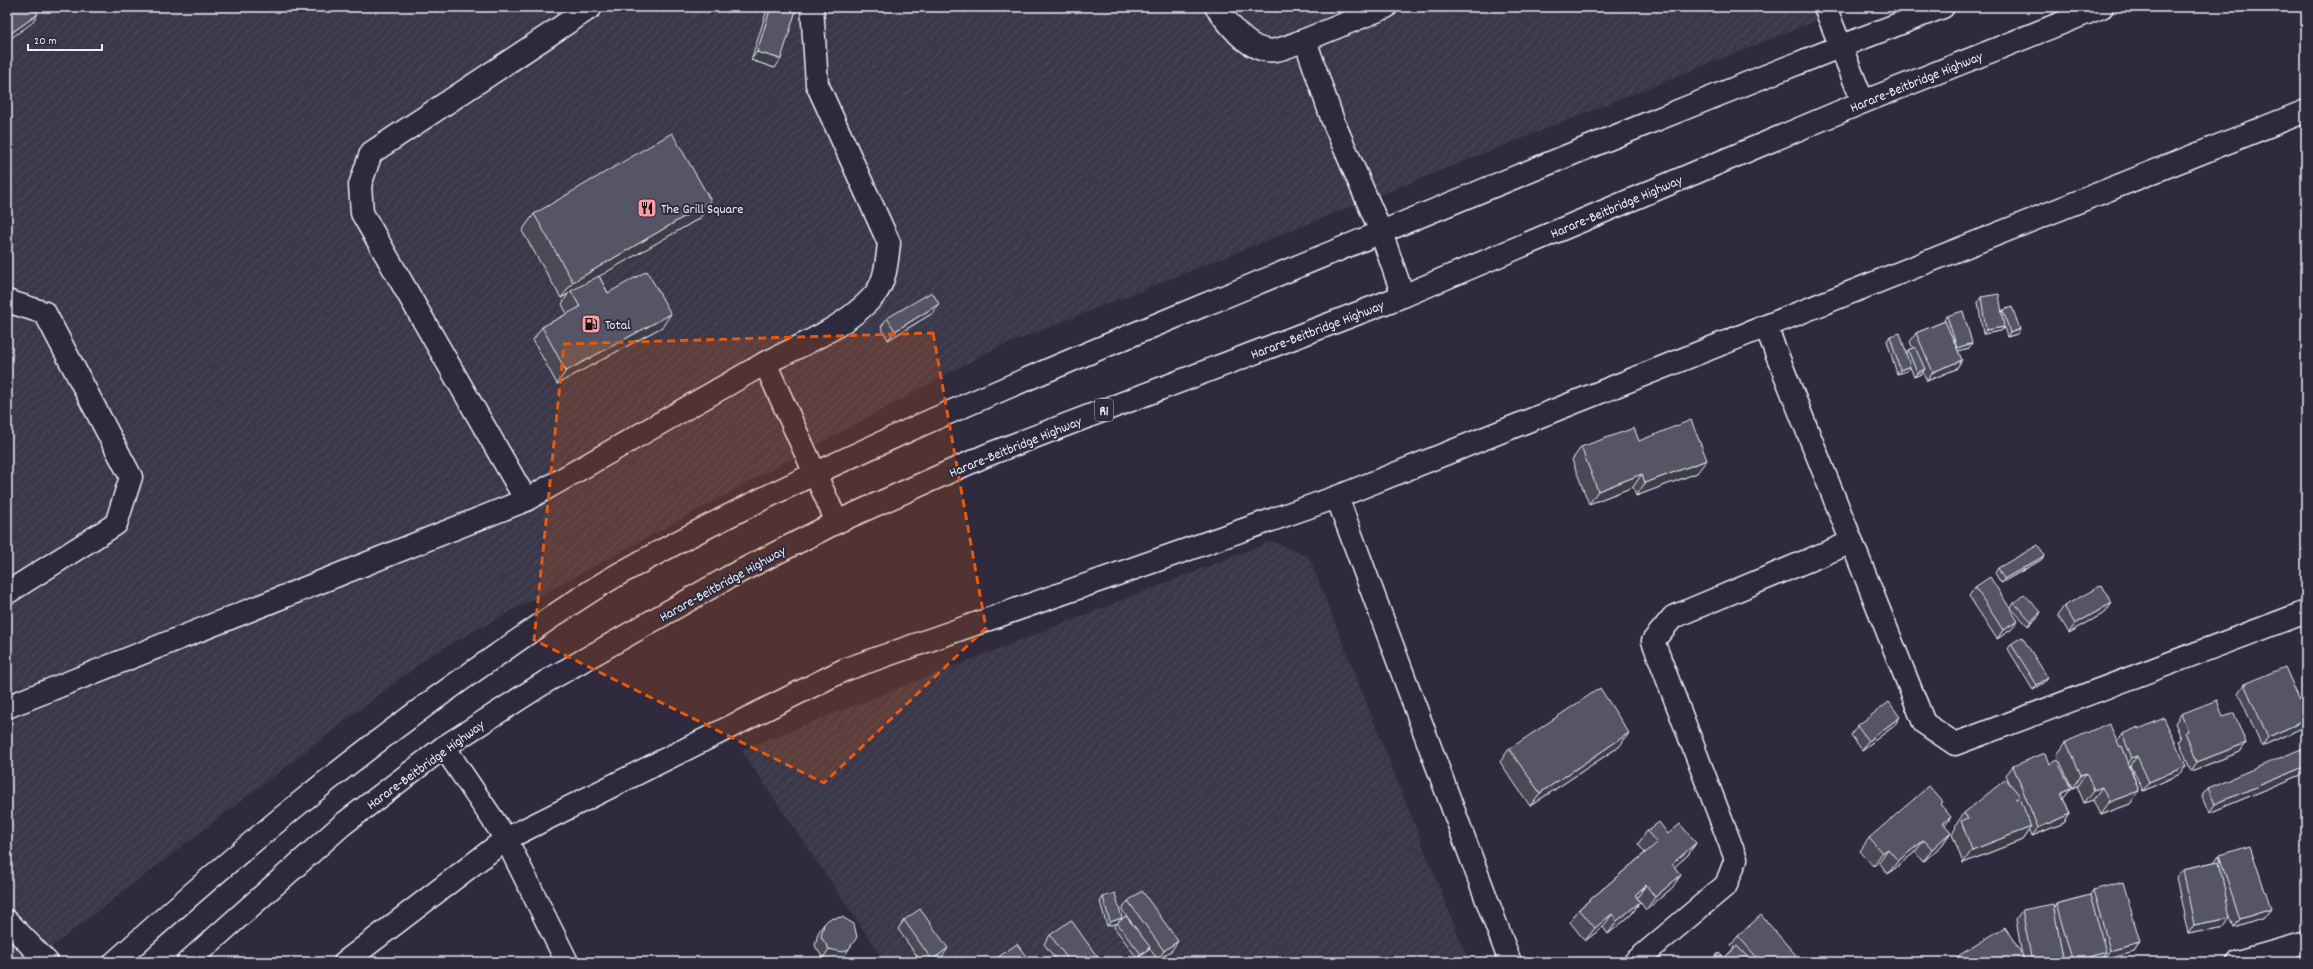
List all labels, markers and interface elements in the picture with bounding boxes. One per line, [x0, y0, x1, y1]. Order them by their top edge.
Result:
scale bar [28, 26, 102, 52]
text: 20 m [34, 33, 57, 50]
street label: Harare-Beitbridge Highway [1847, 47, 1986, 119]
street label: Harare-Beitbridge Highway [1548, 171, 1686, 245]
restaurant icon: The Grill Square [636, 197, 658, 219]
place label: The Grill Square [661, 200, 743, 220]
street label: Harare-Beitbridge Highway [1248, 296, 1388, 366]
fuel station icon: Total [580, 313, 602, 335]
place label: Total [605, 316, 631, 336]
road number: R1 [1095, 399, 1113, 421]
street label: Harare-Beitbridge Highway [946, 412, 1085, 484]
street label: Harare-Beitbridge Highway [656, 542, 790, 628]
street label: Harare-Beitbridge Highway [363, 716, 490, 815]

